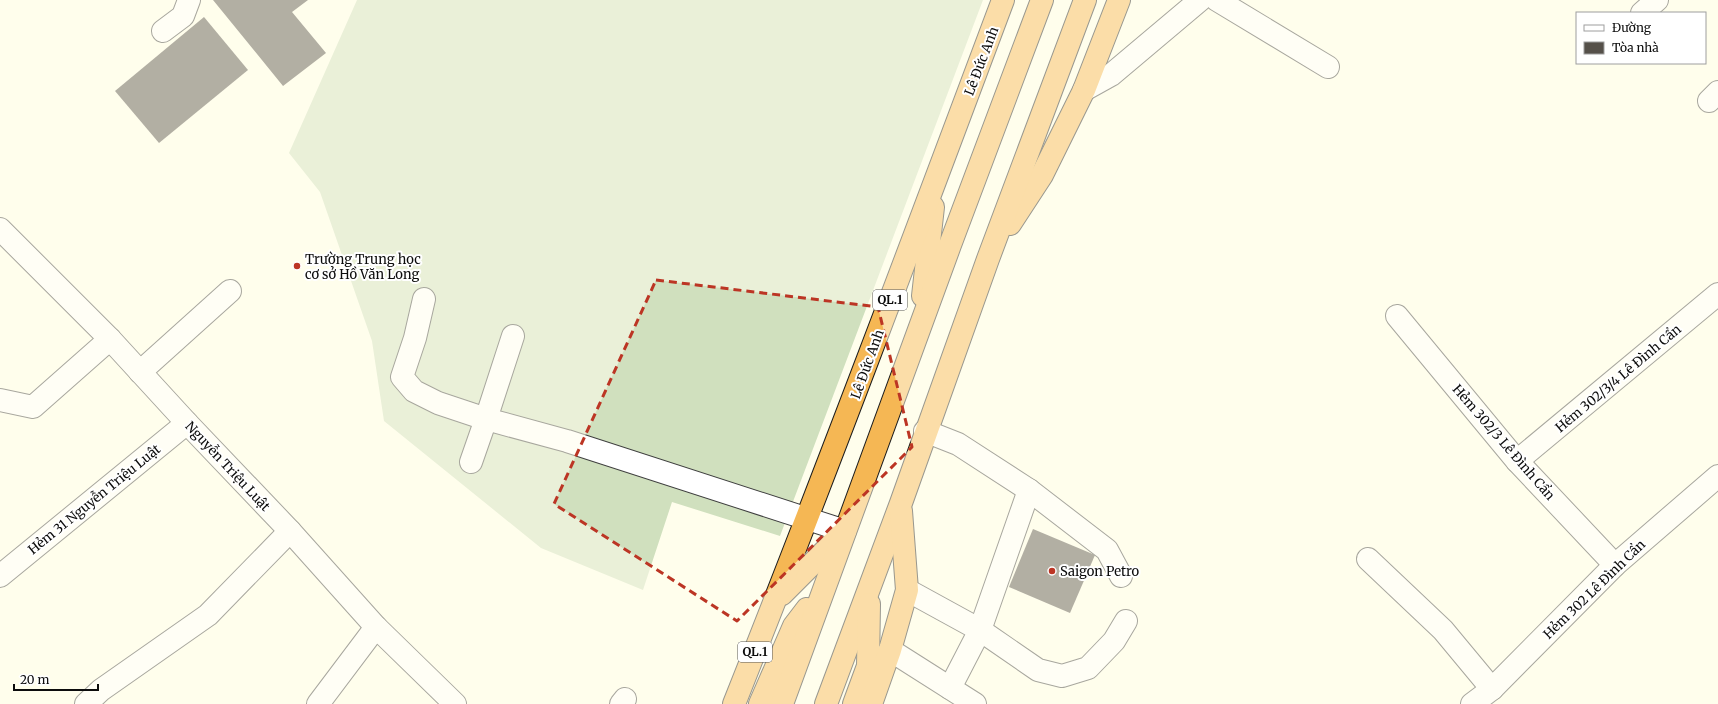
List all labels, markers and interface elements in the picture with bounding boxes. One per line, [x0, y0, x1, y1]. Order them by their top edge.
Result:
legend [1576, 12, 1706, 64]
text: Đường [1612, 20, 1652, 35]
street label: Lê Đức Anh [961, 24, 1002, 98]
text: Tòa nhà [1612, 40, 1659, 55]
place label: Trường Trung học cơ sở Hồ Văn Long [305, 251, 421, 283]
marker: Trường Trung học cơ sở Hồ Văn Long [292, 261, 302, 271]
road number: QL.1 [873, 290, 907, 310]
street label: Hẻm 302/3/4 Lê Đình Cẩn [1551, 320, 1685, 436]
street label: Lê Đức Anh [847, 327, 888, 401]
street label: Hẻm 302/3 Lê Đình Cẩn [1449, 380, 1559, 504]
street label: Nguyễn Triệu Luật [182, 417, 274, 515]
street label: Hẻm 31 Nguyễn Triệu Luật [24, 440, 164, 558]
street label: Hẻm 302 Lê Đình Cẩn [1539, 535, 1649, 643]
place label: Saigon Petro [1060, 563, 1140, 580]
marker: Saigon Petro [1047, 566, 1057, 576]
road number: QL.1 [738, 642, 772, 662]
scale bar [14, 666, 98, 692]
text: 20 m [20, 672, 49, 687]

